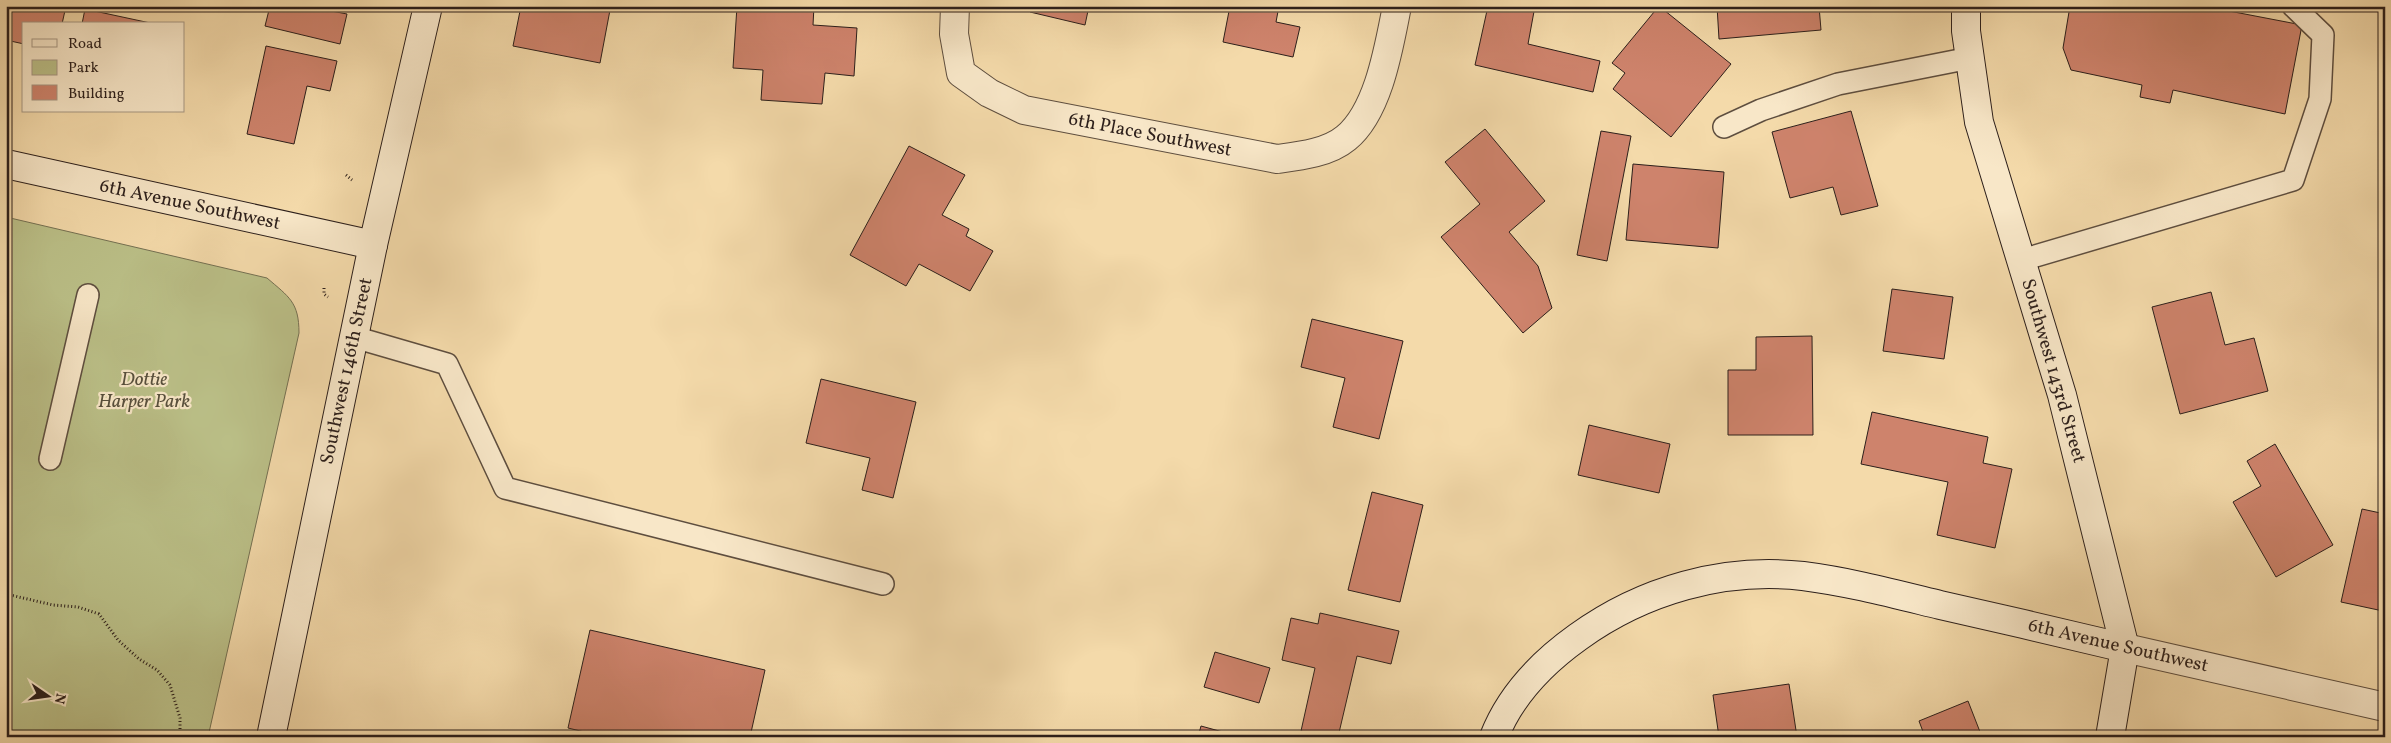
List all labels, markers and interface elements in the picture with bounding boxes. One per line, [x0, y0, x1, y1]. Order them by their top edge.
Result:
legend [22, 22, 185, 112]
text: Road [68, 34, 102, 55]
text: Park [68, 58, 99, 79]
text: Building [68, 84, 125, 105]
street label: 6th Place Southwest [1066, 106, 1234, 164]
street label: 6th Avenue Southwest [97, 173, 283, 237]
street label: Southwest 146th Street [314, 275, 380, 467]
street label: Southwest 143rd Street [2014, 276, 2092, 467]
park label: Dottie Harper Park [98, 367, 190, 415]
street label: 6th Avenue Southwest [2025, 613, 2211, 679]
north arrow [22, 670, 72, 720]
text: N [49, 691, 70, 706]

